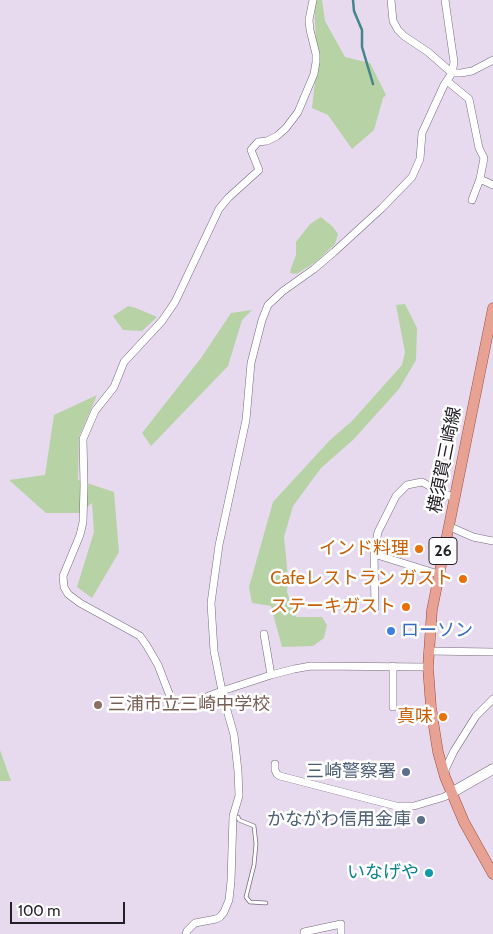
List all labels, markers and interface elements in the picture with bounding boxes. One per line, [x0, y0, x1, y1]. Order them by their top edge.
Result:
street label: 横須賀三崎線 [424, 405, 466, 515]
place label: インド料理 [319, 538, 409, 560]
road number: 26 [429, 538, 457, 564]
marker: インド料理 [413, 543, 425, 555]
place label: Cafeレストラン ガスト [270, 568, 453, 590]
marker: Cafeレストラン ガスト [457, 573, 469, 585]
place label: ステーキガスト [270, 596, 396, 618]
marker: ステーキガスト [400, 601, 412, 613]
place label: ローソン [401, 620, 473, 642]
marker: ローソン [385, 625, 397, 637]
place label: 三浦市立三崎中学校 [108, 694, 270, 716]
marker: 三浦市立三崎中学校 [92, 699, 104, 711]
place label: 真味 [397, 706, 433, 728]
marker: 真味 [437, 711, 449, 723]
place label: 三崎警察署 [306, 761, 396, 783]
marker: 三崎警察署 [400, 766, 412, 778]
place label: かながわ信用金庫 [267, 809, 411, 831]
marker: かながわ信用金庫 [415, 814, 427, 826]
place label: いなげや [347, 862, 419, 884]
marker: いなげや [423, 867, 435, 879]
scale bar [12, 892, 128, 924]
text: 100 m [18, 902, 60, 920]

